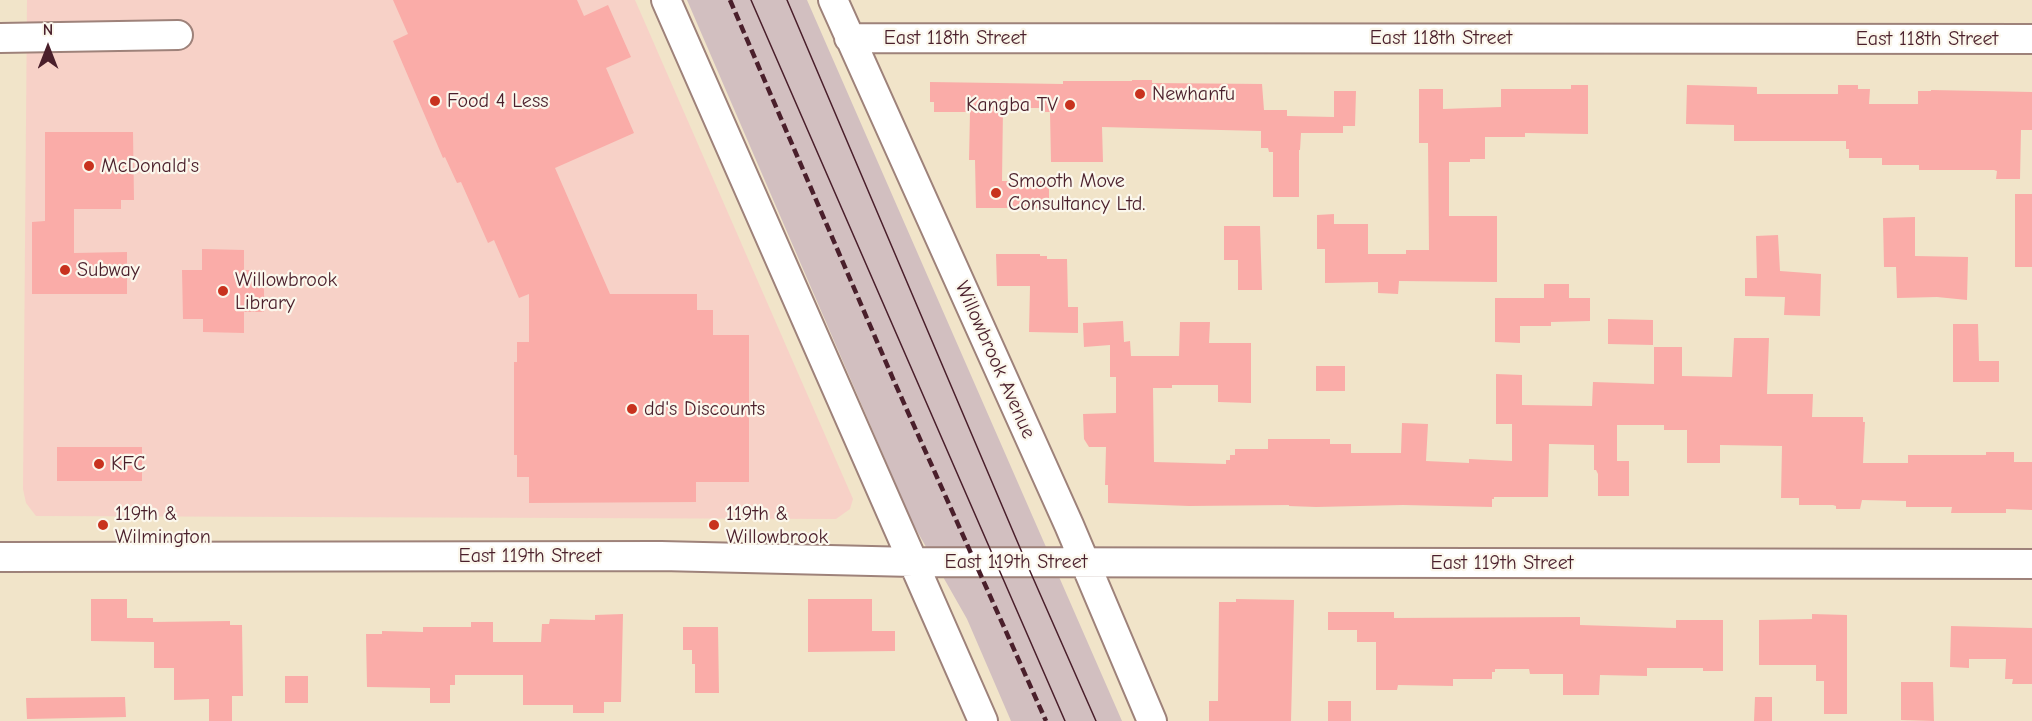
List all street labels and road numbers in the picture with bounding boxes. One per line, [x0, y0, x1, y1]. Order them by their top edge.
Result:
street label: East 118th Street [884, 26, 1026, 50]
street label: East 118th Street [1370, 26, 1512, 50]
street label: East 118th Street [1856, 27, 1998, 51]
street label: Willowbrook Avenue [950, 278, 1040, 442]
street label: East 119th Street [459, 544, 601, 568]
street label: East 119th Street [945, 550, 1087, 574]
street label: East 119th Street [1431, 551, 1573, 575]

